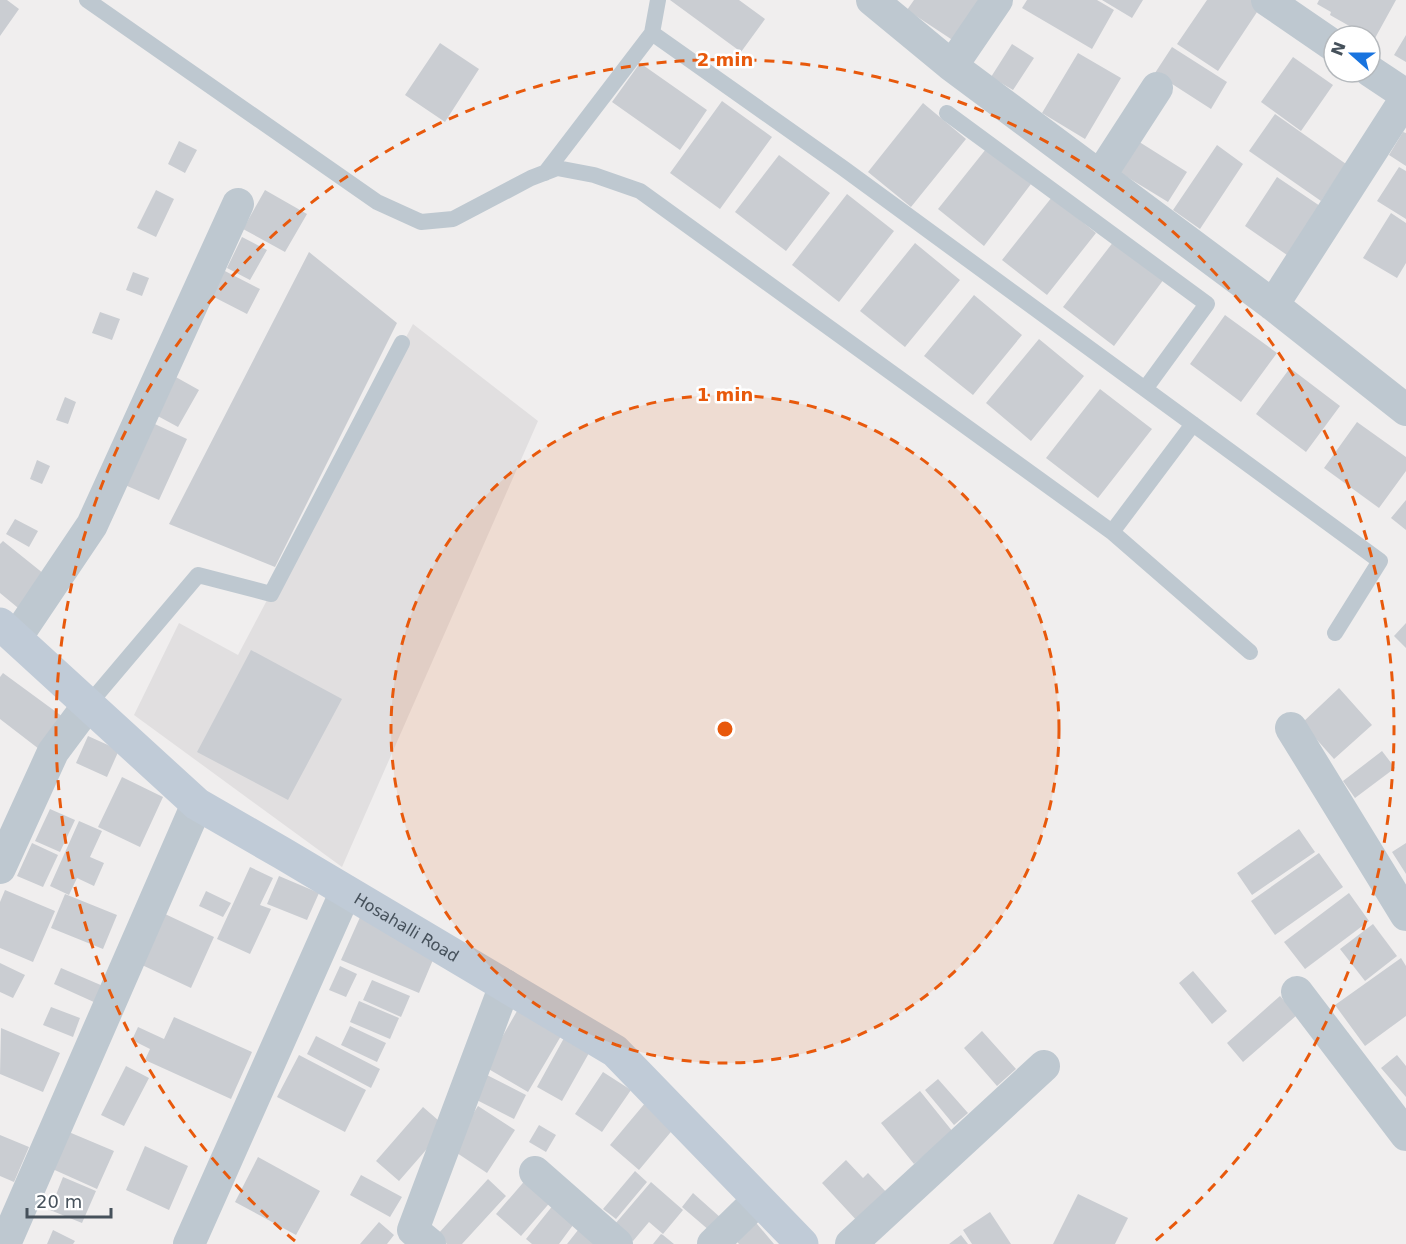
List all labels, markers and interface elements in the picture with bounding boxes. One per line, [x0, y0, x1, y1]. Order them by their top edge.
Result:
north arrow [1322, 24, 1382, 84]
text: N [1327, 39, 1350, 58]
text: 2 min [697, 49, 753, 70]
text: 1 min [697, 384, 753, 405]
centre of rings [715, 719, 735, 739]
street label: Hosahalli Road [351, 889, 462, 966]
scale bar [27, 1181, 111, 1219]
text: 20 m [36, 1191, 82, 1212]

